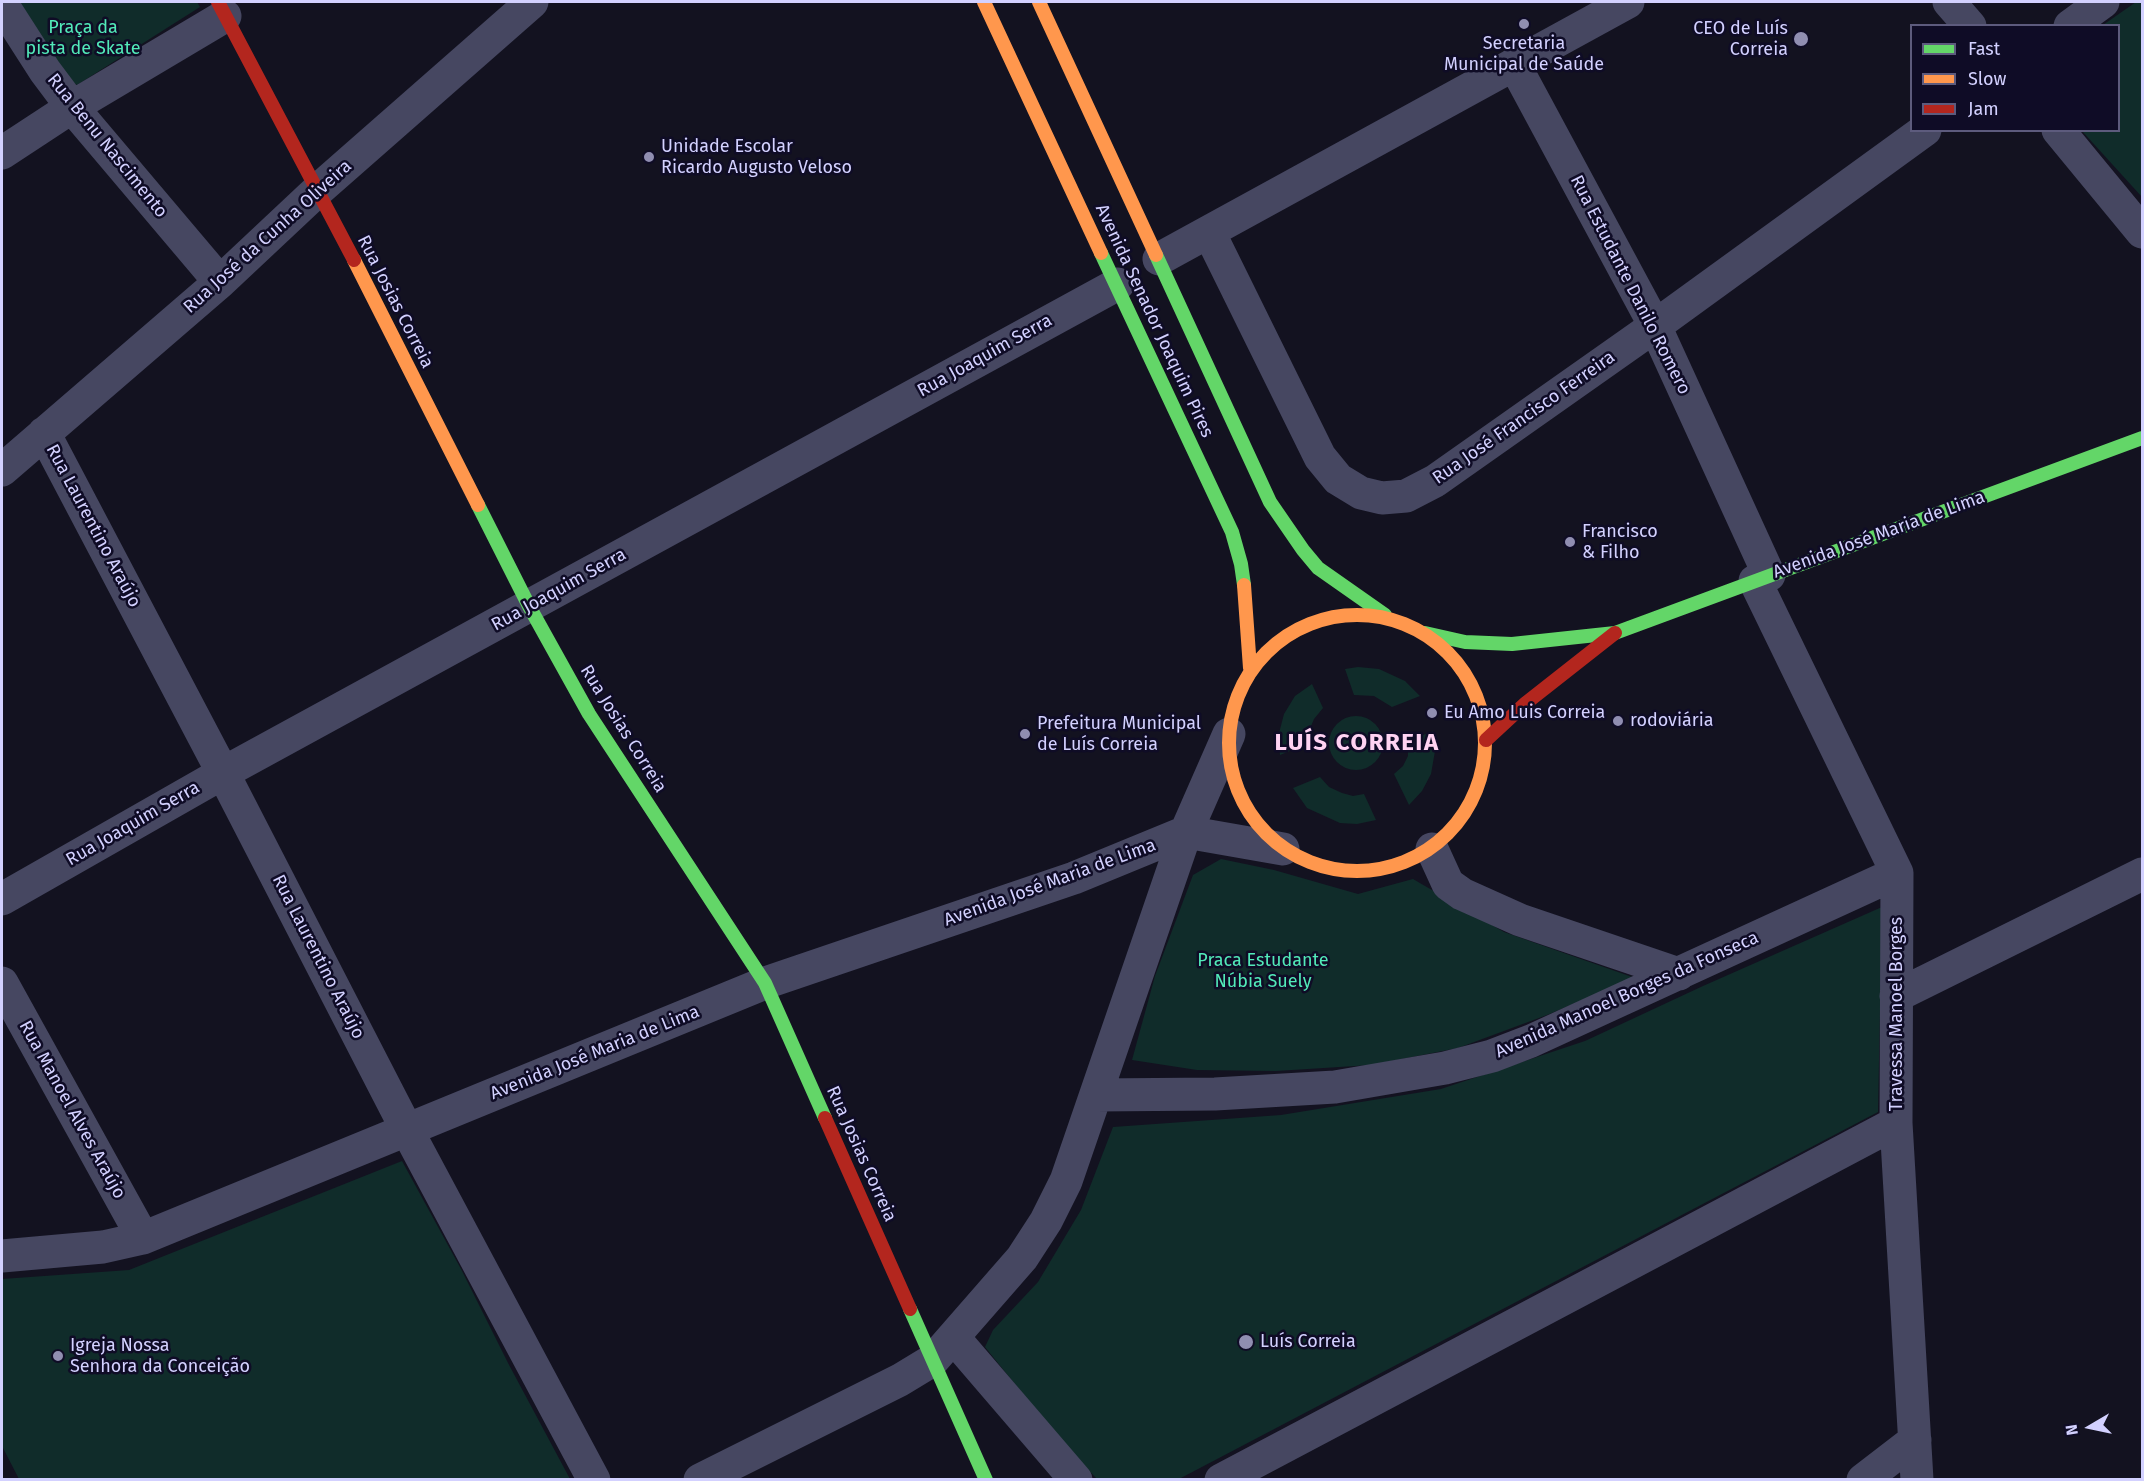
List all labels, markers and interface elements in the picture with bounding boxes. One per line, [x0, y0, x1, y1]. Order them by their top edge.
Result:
park label: Praça da pista de Skate [25, 17, 141, 60]
marker: Secretaria Municipal de Saúde [1517, 17, 1531, 31]
place label: CEO de Luís Correia [1693, 18, 1788, 60]
legend [1910, 24, 2120, 132]
marker: CEO de Luís Correia [1792, 30, 1810, 48]
place label: Secretaria Municipal de Saúde [1444, 33, 1604, 76]
text: Fast [1968, 38, 2000, 60]
text: Slow [1968, 68, 2006, 90]
street label: Rua Benu Nascimento [42, 70, 172, 222]
text: Jam [1968, 98, 1999, 120]
place label: Unidade Escolar Ricardo Augusto Veloso [661, 136, 852, 178]
marker: Unidade Escolar Ricardo Augusto Veloso [642, 150, 656, 164]
street label: Rua José da Cunha Oliveira [179, 156, 357, 318]
street label: Rua Estudante Danilo Romero [1565, 172, 1695, 398]
street label: Avenida Senador Joaquim Pires [1090, 201, 1218, 441]
street label: Rua Josias Correia [352, 232, 438, 372]
street label: Rua Joaquim Serra [914, 310, 1056, 402]
street label: Rua José Francisco Ferreira [1429, 347, 1619, 489]
street label: Rua Laurentino Araújo [41, 441, 145, 611]
street label: Avenida José Maria de Lima [1770, 487, 1988, 583]
place label: Francisco & Filho [1582, 521, 1658, 564]
marker: Francisco & Filho [1563, 535, 1577, 549]
street label: Rua Joaquim Serra [488, 544, 630, 636]
street label: Rua Josias Correia [575, 661, 671, 797]
place label: Eu Amo Luis Correia [1444, 702, 1605, 724]
marker: Eu Amo Luis Correia [1425, 706, 1439, 720]
place label: rodoviária [1630, 710, 1714, 732]
place label: Prefeitura Municipal de Luís Correia [1037, 713, 1201, 756]
marker: rodoviária [1611, 714, 1625, 728]
marker: Prefeitura Municipal de Luís Correia [1018, 727, 1032, 741]
district label: LUÍS CORREIA [1274, 729, 1440, 757]
street label: Rua Joaquim Serra [62, 777, 204, 871]
street label: Avenida José Maria de Lima [941, 835, 1159, 931]
street label: Rua Laurentino Araújo [267, 871, 369, 1043]
street label: Travessa Manoel Borges [1886, 917, 1908, 1111]
street label: Avenida Manoel Borges da Fonseca [1492, 927, 1762, 1063]
park label: Praca Estudante Núbia Suely [1197, 950, 1329, 992]
street label: Avenida José Maria de Lima [487, 1001, 703, 1105]
street label: Rua Manoel Alves Araújo [14, 1017, 130, 1203]
street label: Rua Josias Correia [821, 1083, 901, 1225]
place label: Luís Correia [1260, 1331, 1356, 1353]
marker: Luís Correia [1237, 1333, 1255, 1351]
place label: Igreja Nossa Senhora da Conceição [70, 1335, 250, 1378]
marker: Igreja Nossa Senhora da Conceição [51, 1349, 65, 1363]
north arrow [2060, 1397, 2120, 1457]
text: N [2062, 1423, 2082, 1437]

